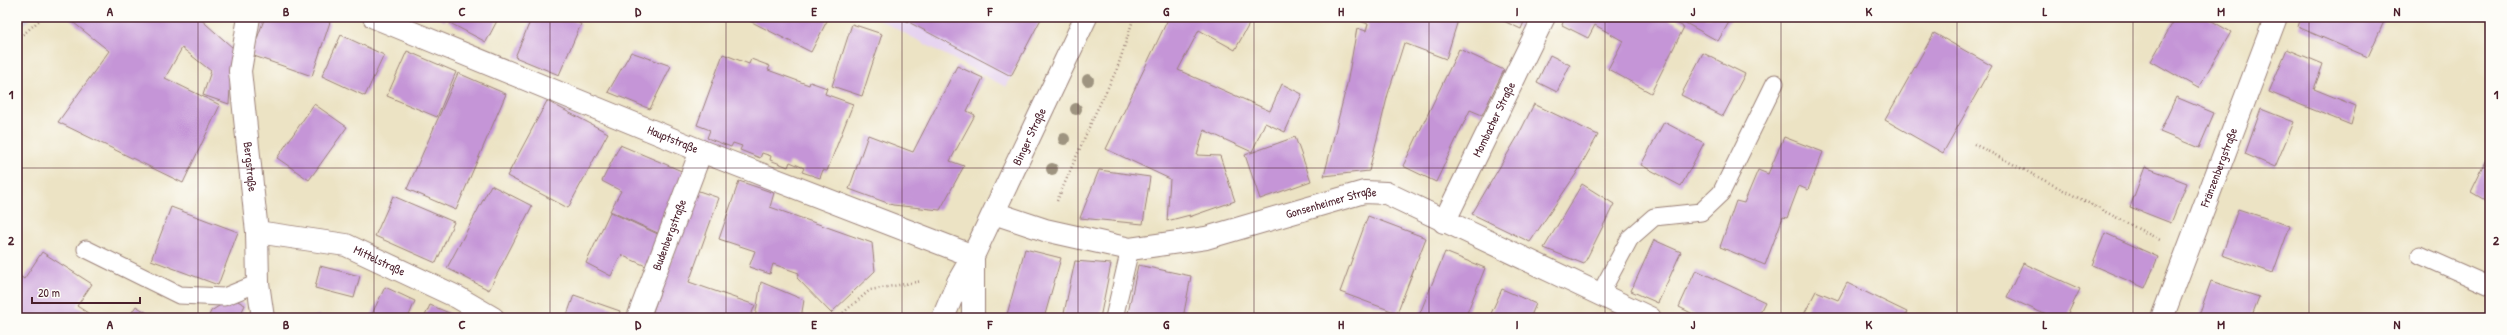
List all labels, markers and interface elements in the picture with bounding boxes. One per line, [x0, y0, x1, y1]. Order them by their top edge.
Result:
text: A [107, 2, 114, 20]
text: B [283, 2, 290, 20]
text: C [458, 2, 466, 20]
text: D [635, 2, 642, 20]
text: E [811, 2, 817, 20]
text: F [987, 2, 994, 20]
text: G [1163, 2, 1170, 20]
text: H [1338, 2, 1344, 20]
text: I [1515, 2, 1519, 20]
text: J [1691, 2, 1696, 20]
text: K [1866, 2, 1873, 20]
text: L [2043, 2, 2048, 20]
text: M [2217, 2, 2225, 20]
text: N [2394, 2, 2401, 20]
street label: Mombacher Straße [1468, 79, 1519, 160]
text: 1 [9, 85, 14, 103]
text: 1 [2494, 85, 2499, 103]
street label: Binger Straße [1008, 105, 1050, 168]
street label: Hauptstraße [645, 121, 701, 157]
street label: Fränzenbergstraße [2195, 125, 2241, 210]
street label: Bergstraße [240, 141, 262, 193]
street label: Gonsenheimer Straße [1284, 183, 1377, 222]
street label: Budenbergstraße [648, 196, 690, 273]
text: 2 [8, 231, 15, 249]
text: 2 [2493, 231, 2500, 249]
street label: Mittelstraße [351, 241, 409, 280]
scale bar [32, 279, 140, 305]
text: 20 m [38, 284, 60, 301]
text: A [107, 315, 114, 333]
text: B [283, 315, 290, 333]
text: C [458, 315, 466, 333]
text: D [635, 315, 642, 333]
text: E [811, 315, 817, 333]
text: F [987, 315, 994, 333]
text: G [1163, 315, 1170, 333]
text: H [1338, 315, 1344, 333]
text: I [1515, 315, 1519, 333]
text: J [1691, 315, 1696, 333]
text: K [1866, 315, 1873, 333]
text: L [2043, 315, 2048, 333]
text: M [2217, 315, 2225, 333]
text: N [2394, 315, 2401, 333]

